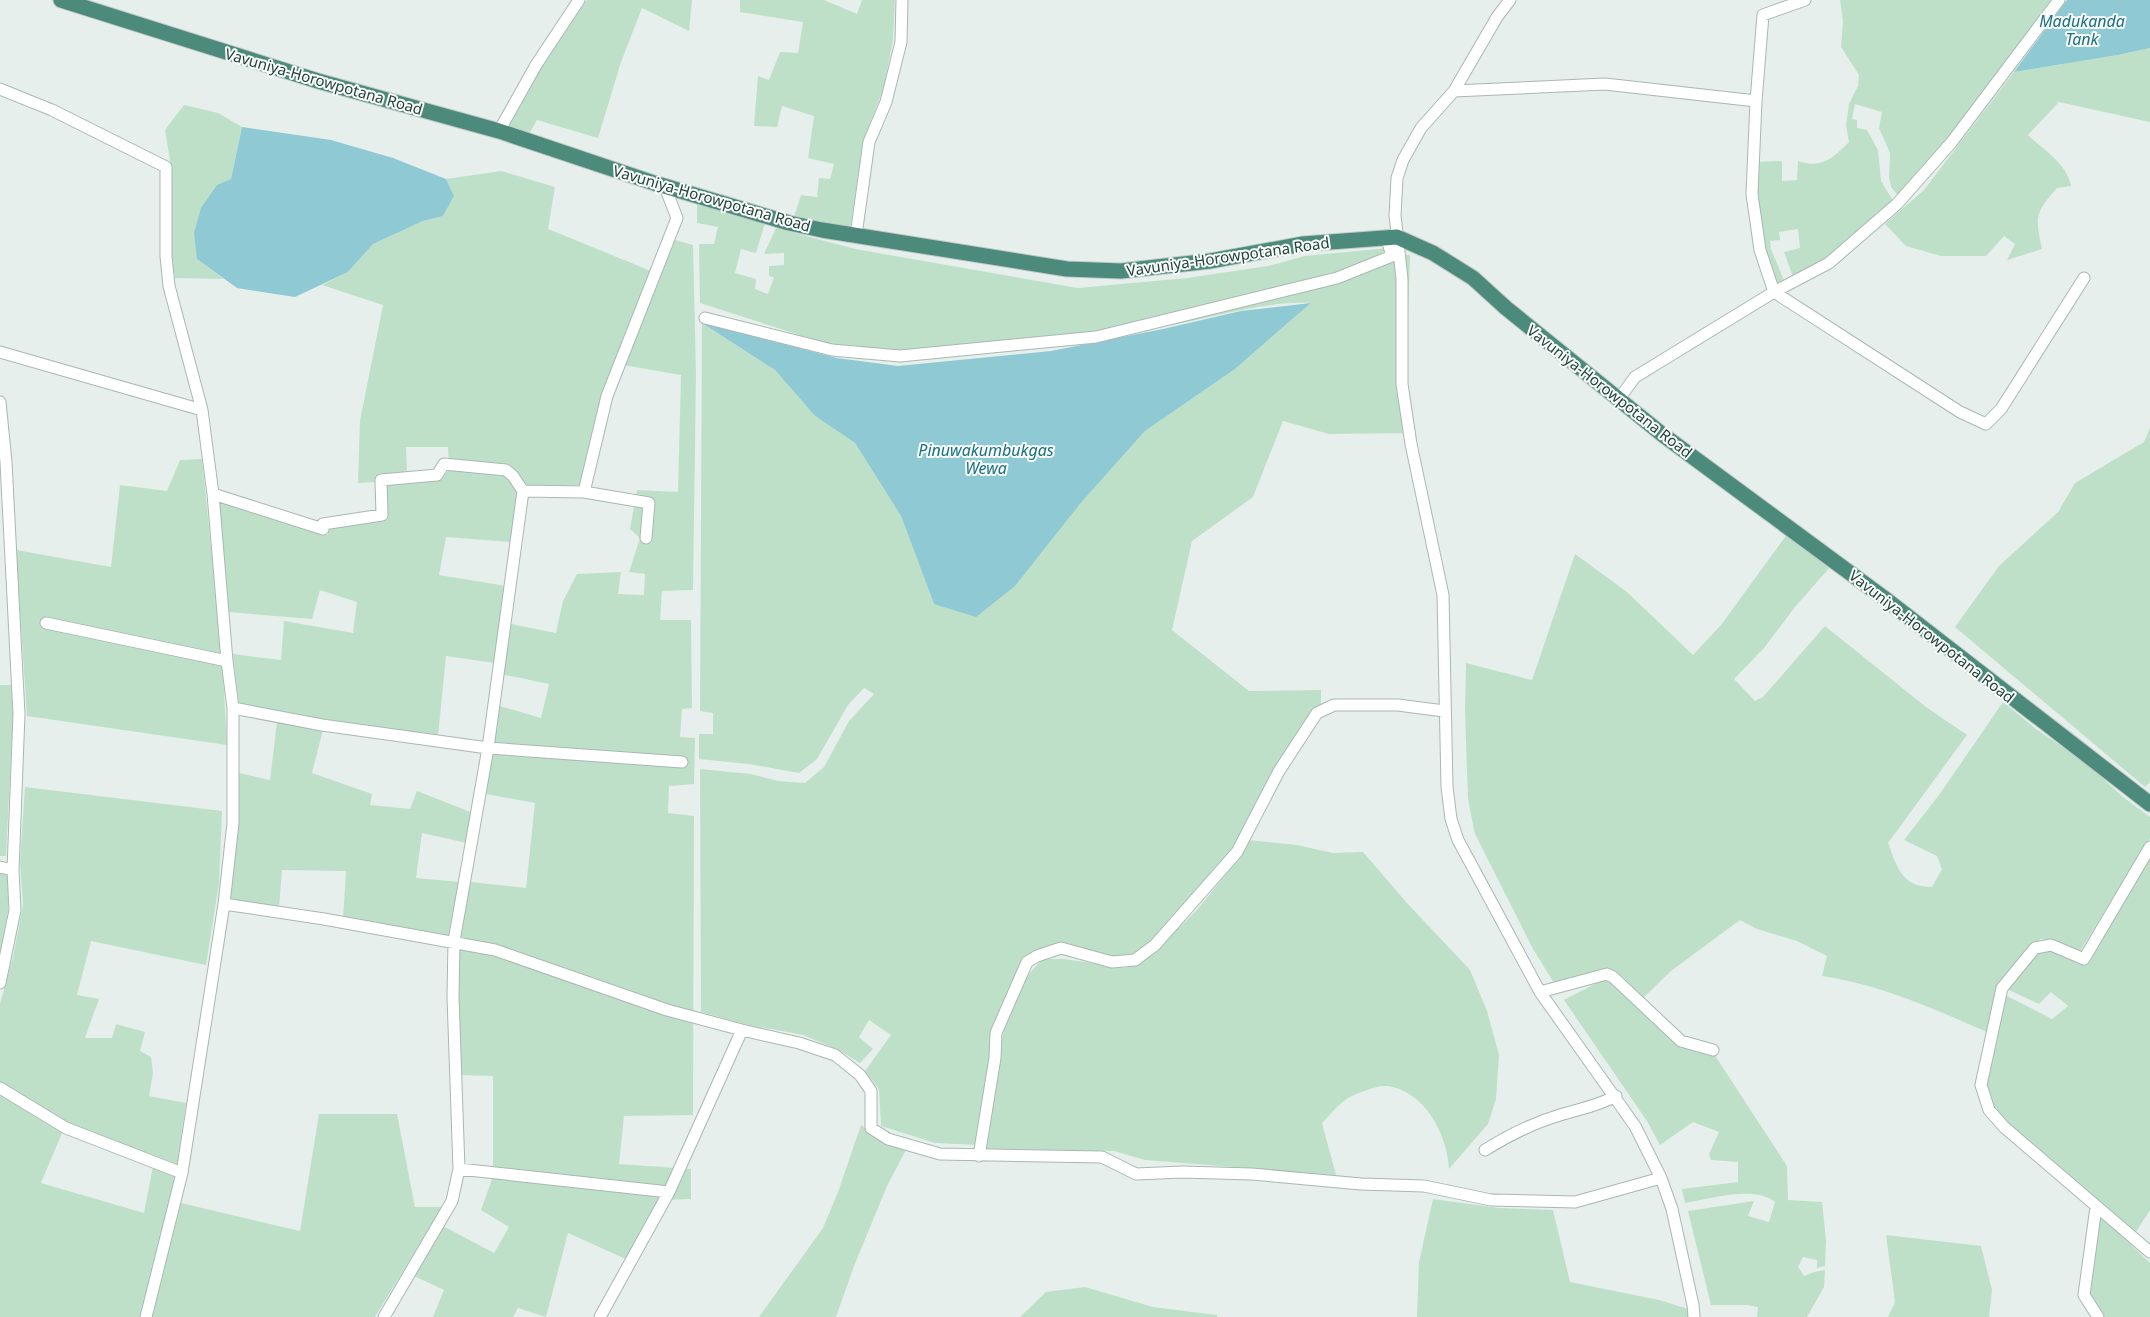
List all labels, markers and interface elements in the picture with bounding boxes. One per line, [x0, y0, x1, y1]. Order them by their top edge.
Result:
water label: Madukanda Tank [2039, 10, 2125, 50]
street label: Vavuniya-Horowpotana Road [223, 43, 425, 119]
street label: Vavuniya-Horowpotana Road [611, 160, 813, 236]
street label: Vavuniya-Horowpotana Road [1125, 232, 1331, 280]
street label: Vavuniya-Horowpotana Road [1523, 320, 1697, 462]
water label: Pinuwakumbukgas Wewa [918, 439, 1054, 479]
street label: Vavuniya-Horowpotana Road [1845, 565, 2019, 707]

